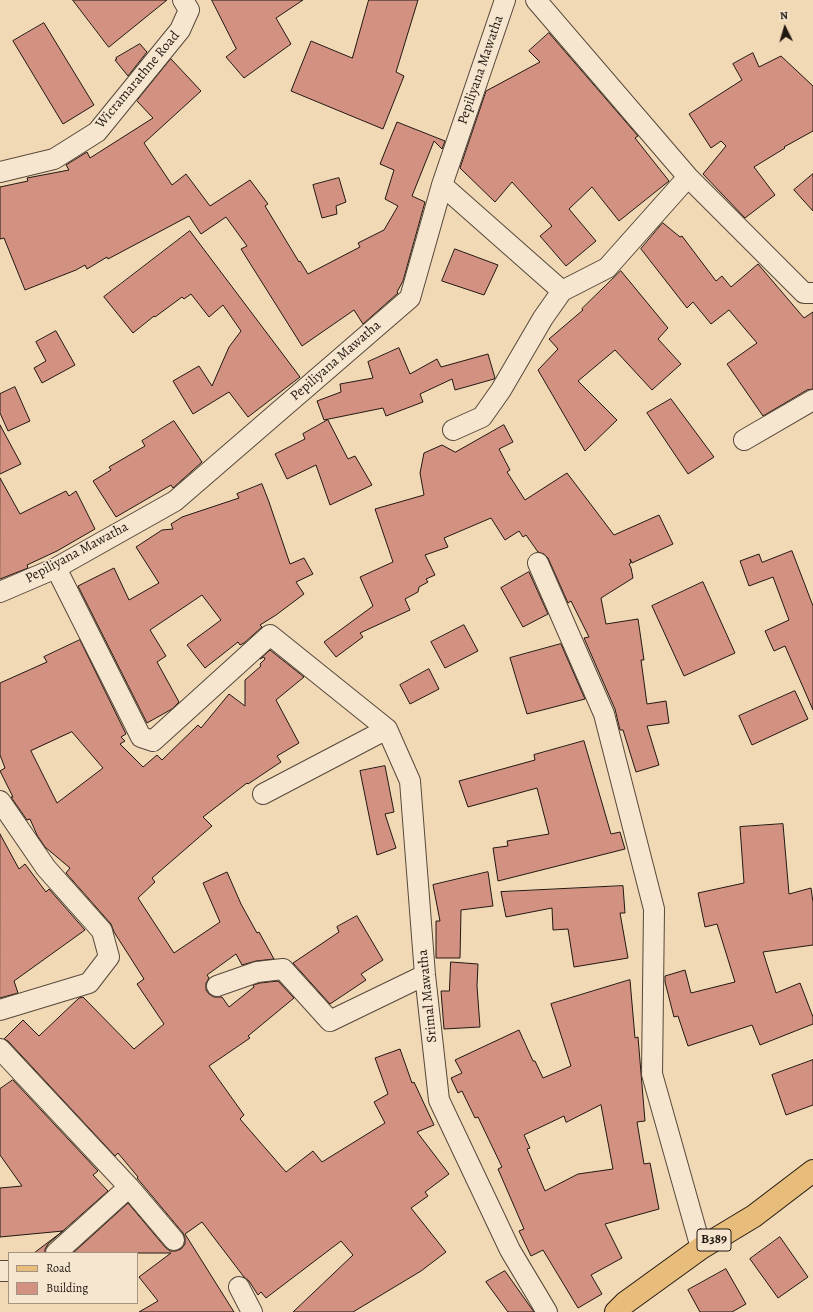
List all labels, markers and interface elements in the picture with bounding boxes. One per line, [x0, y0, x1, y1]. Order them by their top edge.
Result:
north arrow [765, 8, 805, 48]
text: N [779, 8, 789, 23]
street label: Pepiliyana Mawatha [454, 13, 508, 127]
street label: Wicramarathne Road [92, 28, 184, 132]
street label: Pepiliyana Mawatha [287, 317, 385, 405]
street label: Pepiliyana Mawatha [23, 519, 131, 587]
street label: Srimal Mawatha [415, 949, 441, 1043]
road number: B389 [697, 1229, 731, 1251]
legend [8, 1252, 138, 1304]
text: Road [46, 1260, 71, 1276]
text: Building [46, 1280, 88, 1296]

